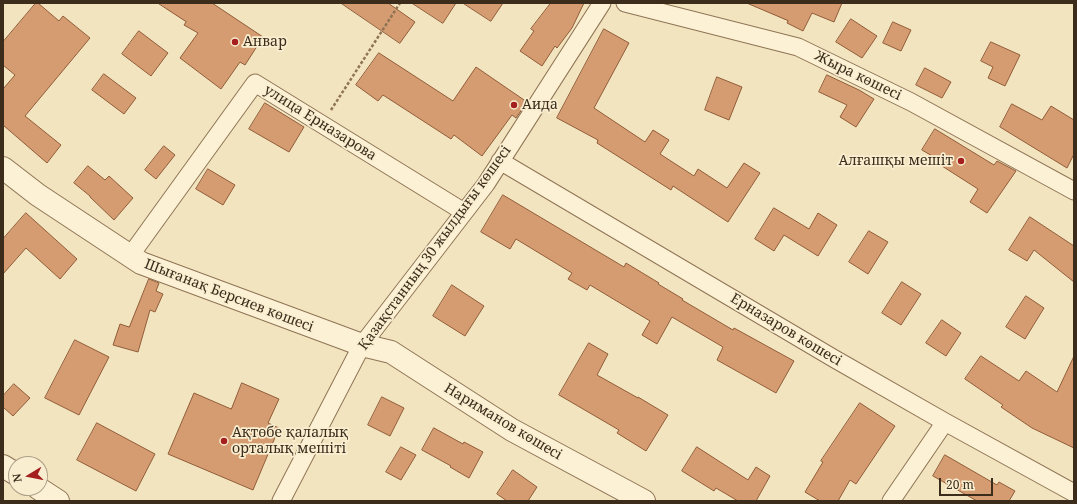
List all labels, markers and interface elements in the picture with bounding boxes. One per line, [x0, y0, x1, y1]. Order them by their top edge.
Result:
place label: Анвар [243, 34, 287, 50]
marker: Анвар [230, 37, 240, 47]
street label: Жыра көшесі [812, 48, 904, 104]
street label: улица Ерназарова [261, 82, 379, 164]
place label: Аида [522, 97, 558, 113]
marker: Аида [509, 100, 519, 110]
street label: Қазақстанның 30 жылдығы көшесі [355, 142, 515, 354]
place label: Алғашқы мешіт [838, 153, 953, 169]
marker: Алғашқы мешіт [956, 156, 966, 166]
street label: Шығанақ Берсиев көшесі [142, 256, 316, 336]
street label: Ерназаров көшесі [727, 290, 845, 370]
street label: Нариманов көшесі [441, 380, 565, 464]
place label: Ақтөбе қалалық орталық мешіті [232, 425, 348, 458]
marker: Ақтөбе қалалық орталық мешіті [219, 436, 229, 446]
north arrow [8, 456, 48, 496]
scale bar [941, 470, 995, 496]
text: N [9, 472, 25, 484]
text: 20 m [946, 476, 974, 493]

